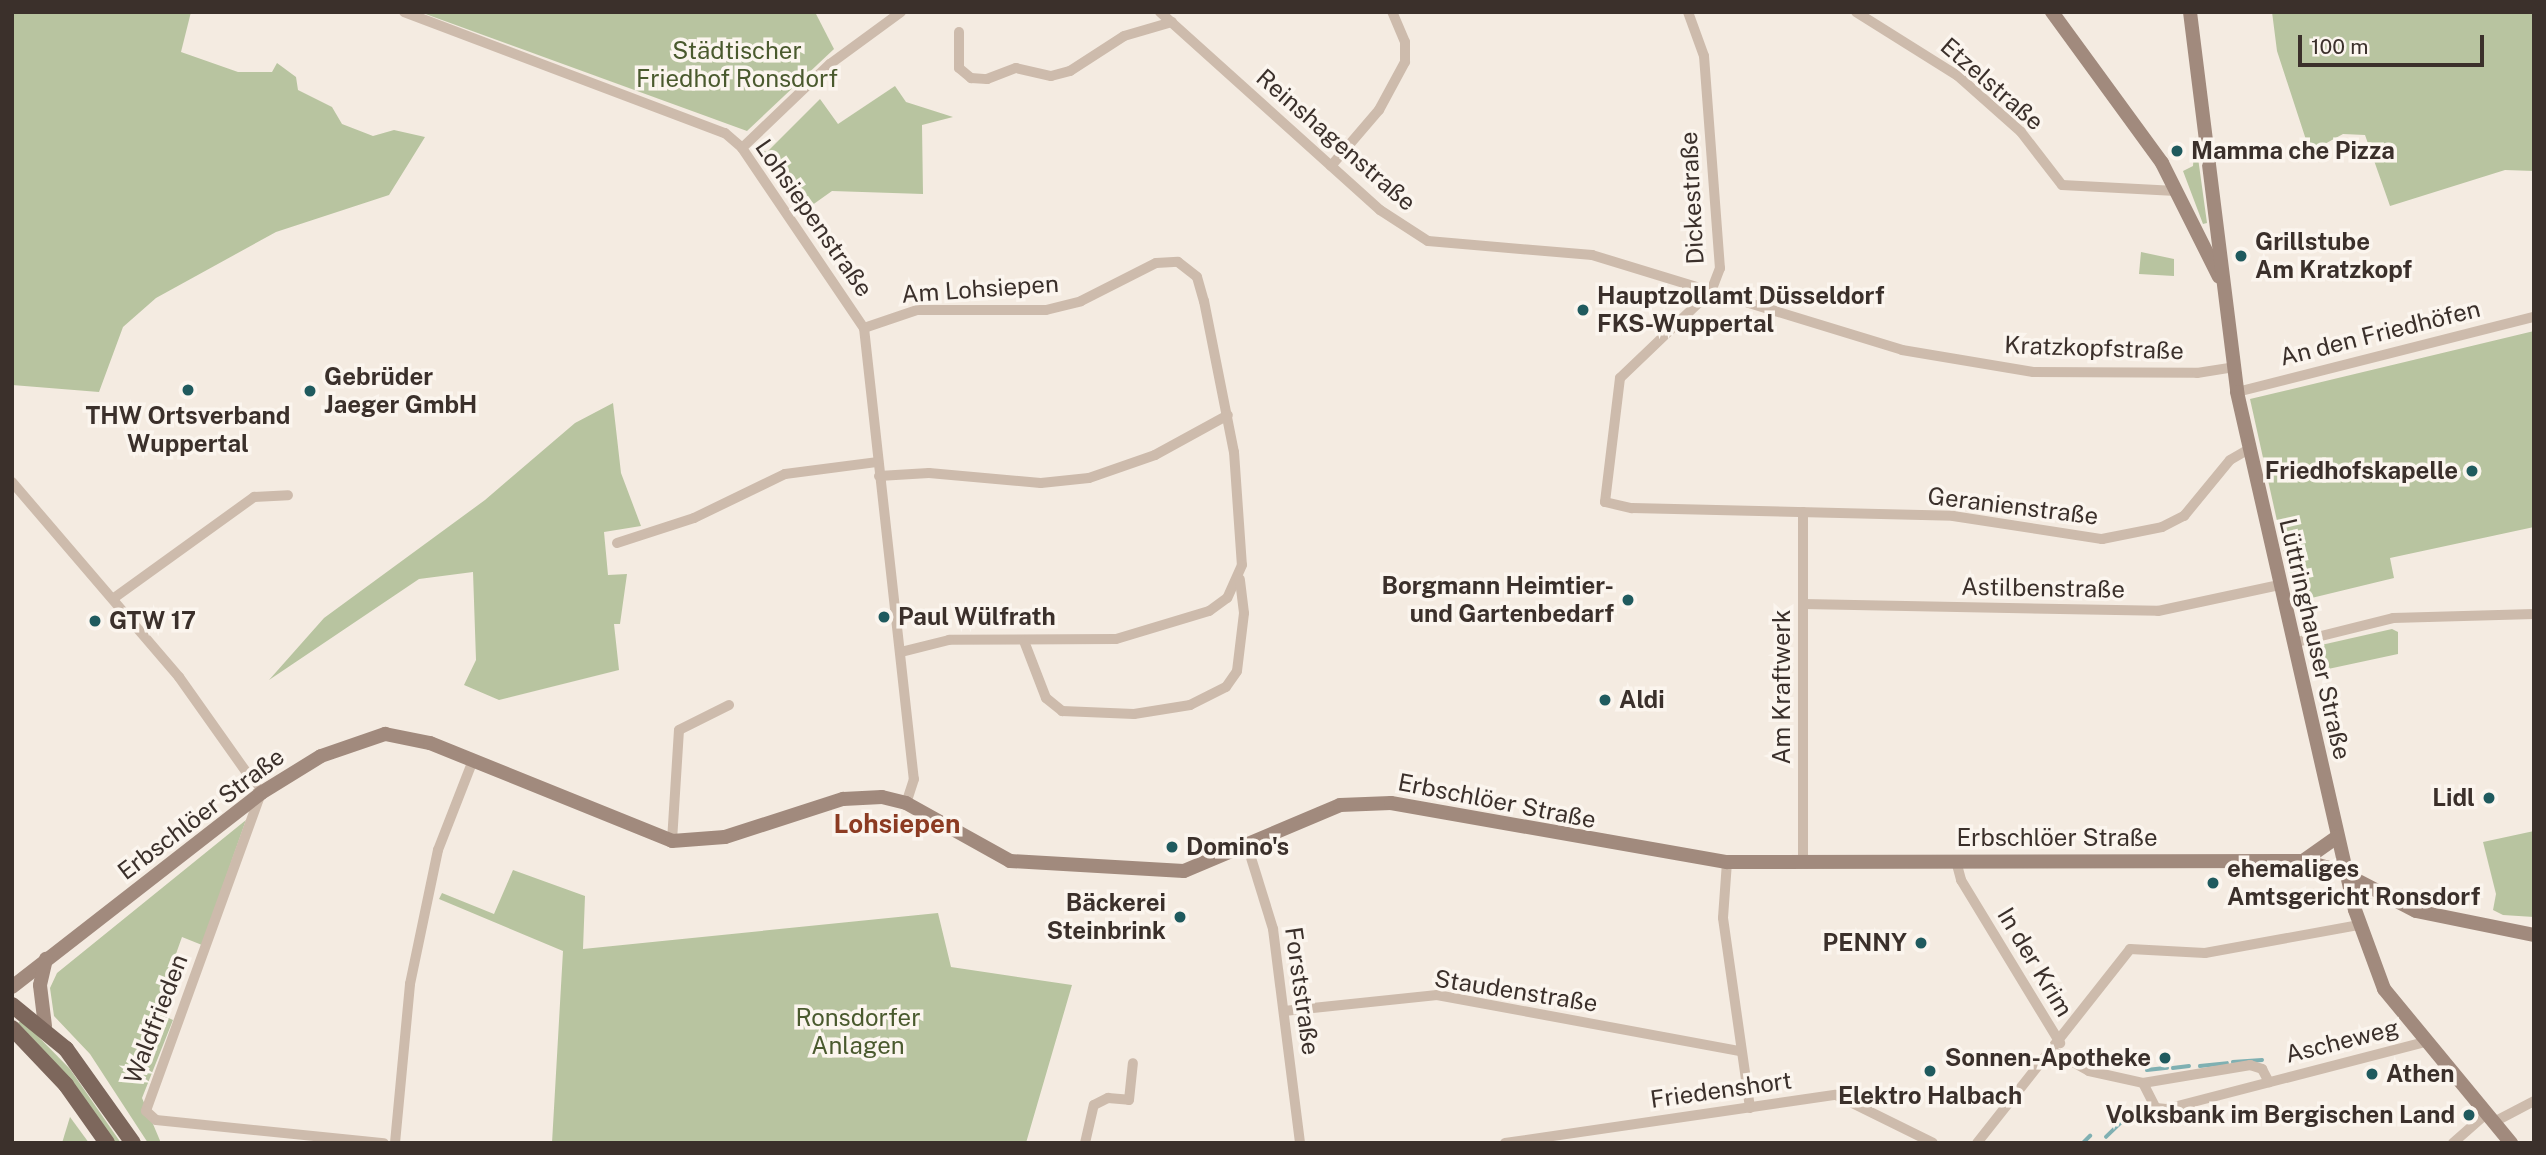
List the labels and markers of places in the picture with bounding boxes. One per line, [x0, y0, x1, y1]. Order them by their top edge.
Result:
place label: Mamma che Pizza [2191, 137, 2395, 165]
marker: Mamma che Pizza [2169, 143, 2185, 159]
place label: Grillstube Am Kratzkopf [2255, 228, 2412, 284]
marker: Grillstube Am Kratzkopf [2233, 248, 2249, 264]
place label: Hauptzollamt Düsseldorf FKS-Wuppertal [1597, 282, 1884, 338]
marker: Hauptzollamt Düsseldorf FKS-Wuppertal [1575, 302, 1591, 318]
place label: Gebrüder Jaeger GmbH [324, 363, 477, 419]
marker: THW Ortsverband Wuppertal [180, 382, 196, 398]
marker: Gebrüder Jaeger GmbH [302, 383, 318, 399]
place label: THW Ortsverband Wuppertal [86, 402, 290, 458]
place label: Friedhofskapelle [2265, 457, 2458, 485]
marker: Friedhofskapelle [2464, 463, 2480, 479]
place label: Borgmann Heimtier- und Gartenbedarf [1381, 572, 1614, 628]
marker: Borgmann Heimtier- und Gartenbedarf [1620, 592, 1636, 608]
place label: Paul Wülfrath [898, 603, 1056, 631]
place label: GTW 17 [109, 607, 196, 635]
marker: Paul Wülfrath [876, 609, 892, 625]
marker: GTW 17 [87, 613, 103, 629]
place label: Aldi [1619, 686, 1665, 714]
marker: Aldi [1597, 692, 1613, 708]
place label: Lidl [2432, 784, 2475, 812]
marker: Lidl [2481, 790, 2497, 806]
place label: Domino's [1186, 833, 1289, 861]
marker: Domino's [1164, 839, 1180, 855]
place label: ehemaliges Amtsgericht Ronsdorf [2227, 855, 2480, 911]
marker: ehemaliges Amtsgericht Ronsdorf [2205, 875, 2221, 891]
place label: Bäckerei Steinbrink [1046, 889, 1166, 945]
marker: Bäckerei Steinbrink [1172, 909, 1188, 925]
place label: PENNY [1822, 929, 1907, 957]
marker: PENNY [1913, 935, 1929, 951]
place label: Sonnen-Apotheke [1945, 1044, 2151, 1072]
marker: Sonnen-Apotheke [2157, 1050, 2173, 1066]
place label: Athen [2386, 1060, 2455, 1088]
marker: Elektro Halbach [1922, 1063, 1938, 1079]
marker: Athen [2364, 1066, 2380, 1082]
place label: Elektro Halbach [1838, 1082, 2022, 1110]
place label: Volksbank im Bergischen Land [2106, 1101, 2455, 1129]
marker: Volksbank im Bergischen Land [2461, 1107, 2477, 1123]

